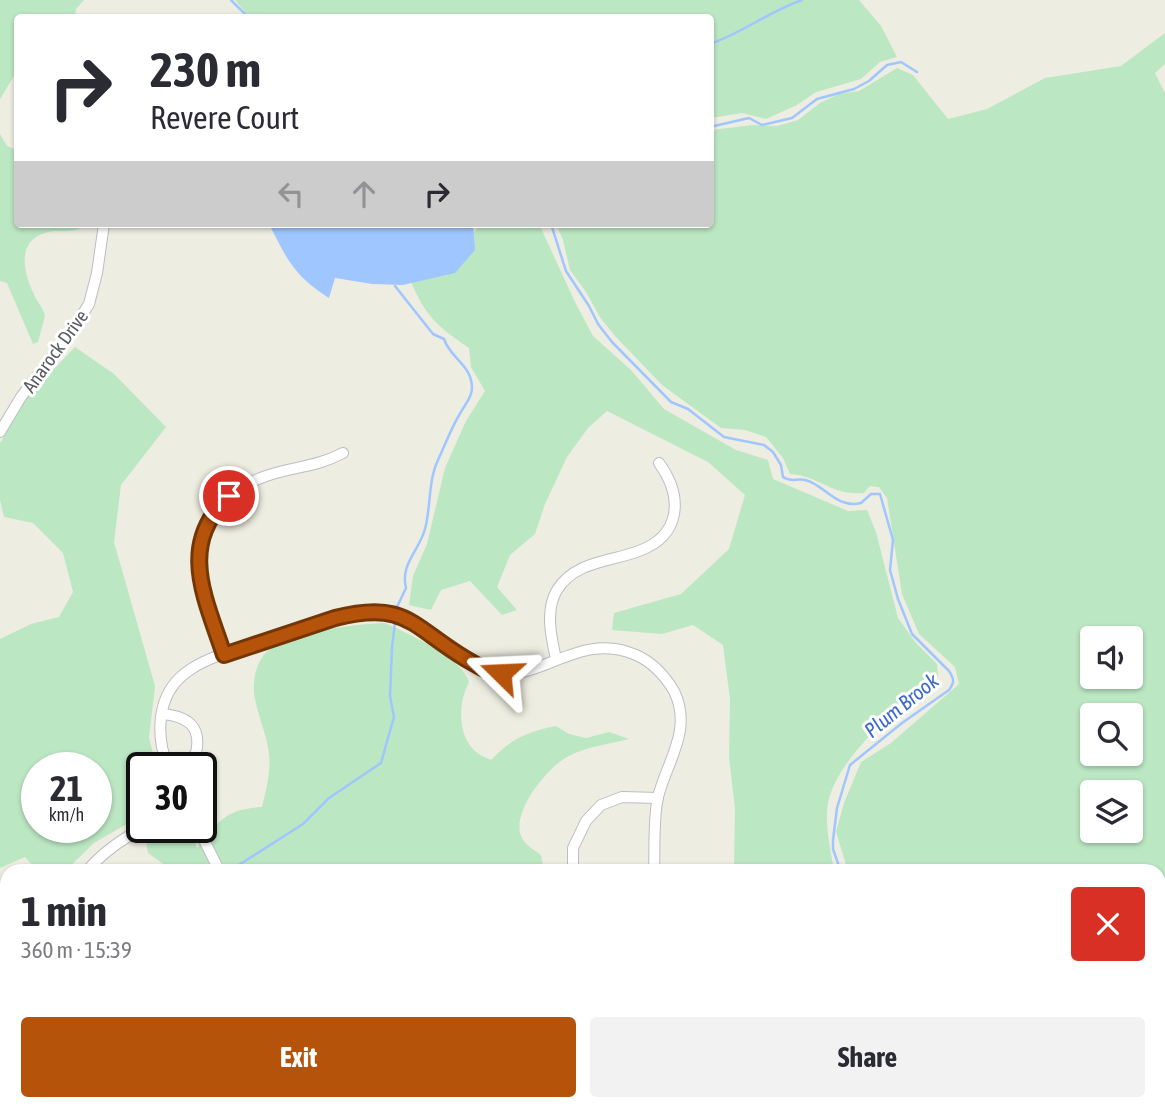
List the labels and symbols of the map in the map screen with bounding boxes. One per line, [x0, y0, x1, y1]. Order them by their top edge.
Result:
street label: Anarock Drive [18, 305, 92, 397]
pin [199, 466, 259, 526]
position arrow [464, 636, 538, 710]
water label: Plum Brook [859, 667, 944, 742]
speed limit sign: 30 [126, 752, 217, 843]

